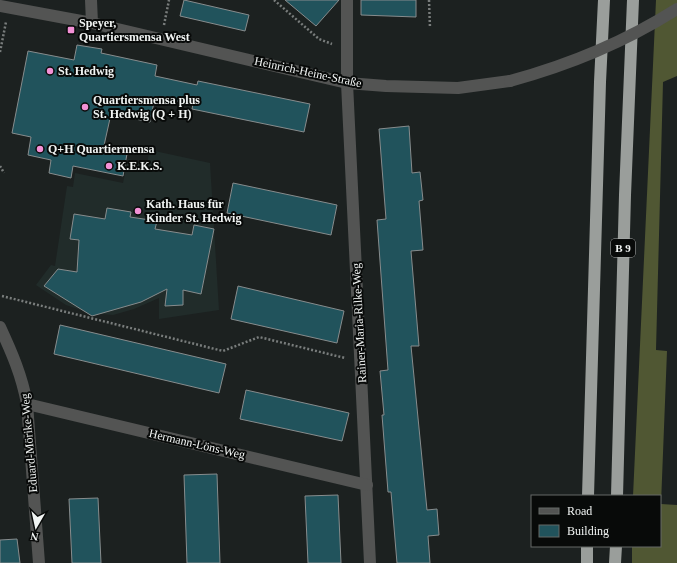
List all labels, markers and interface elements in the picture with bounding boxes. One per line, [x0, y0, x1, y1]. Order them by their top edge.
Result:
place label: Speyer, Quartiersmensa West [79, 16, 190, 44]
marker: Speyer, Quartiersmensa West [66, 25, 76, 35]
street label: Heinrich-Heine-Straße [253, 54, 363, 90]
place label: St. Hedwig [58, 64, 114, 78]
marker: St. Hedwig [45, 66, 55, 76]
place label: Quartiersmensa plus St. Hedwig (Q + H) [93, 93, 200, 121]
marker: Quartiersmensa plus St. Hedwig (Q + H) [80, 102, 90, 112]
place label: Q+H Quartiermensa [48, 142, 155, 156]
marker: Q+H Quartiermensa [35, 144, 45, 154]
place label: K.E.K.S. [117, 159, 162, 173]
marker: K.E.K.S. [104, 161, 114, 171]
place label: Kath. Haus für Kinder St. Hedwig [146, 197, 241, 225]
marker: Kath. Haus für Kinder St. Hedwig [133, 206, 143, 216]
road number: B 9 [611, 239, 635, 257]
street label: Rainer-Maria-Rilke-Weg [349, 263, 369, 383]
street label: Eduard-Mörike-Weg [18, 393, 40, 493]
street label: Hermann-Löns-Weg [148, 426, 246, 462]
legend [531, 495, 661, 547]
text: Road [567, 504, 592, 518]
north arrow [16, 507, 56, 547]
text: Building [567, 524, 609, 538]
text: N [30, 530, 39, 543]

